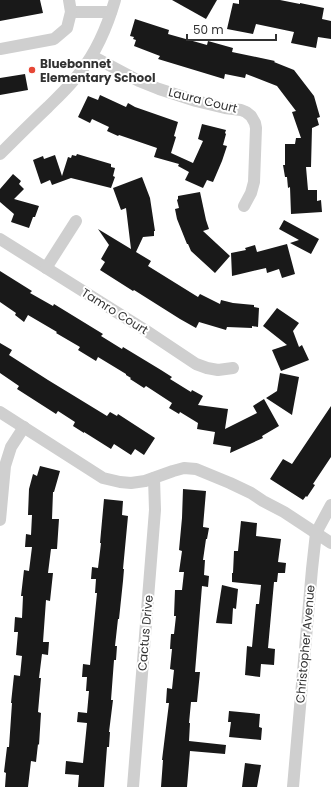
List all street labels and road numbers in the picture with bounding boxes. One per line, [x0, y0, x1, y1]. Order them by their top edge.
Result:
street label: Laura Court [167, 83, 239, 117]
street label: Tamro Court [78, 284, 152, 338]
street label: Christopher Avenue [291, 584, 319, 704]
street label: Cactus Drive [133, 594, 157, 672]

